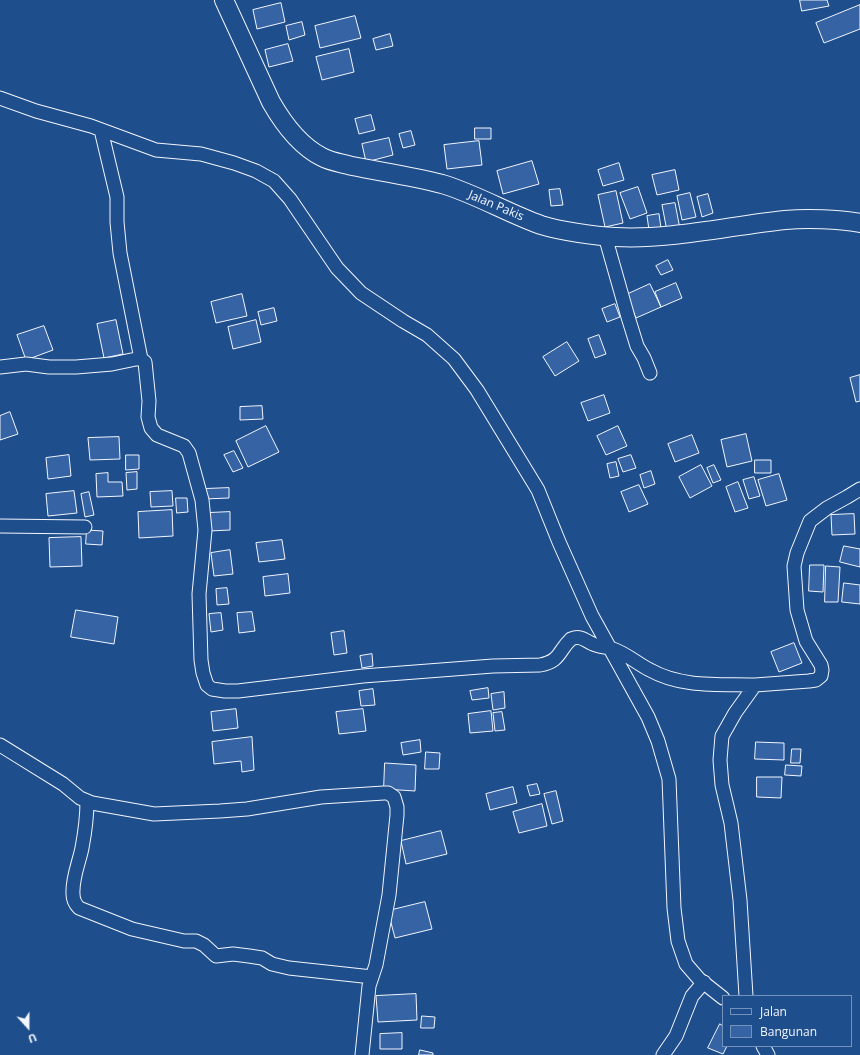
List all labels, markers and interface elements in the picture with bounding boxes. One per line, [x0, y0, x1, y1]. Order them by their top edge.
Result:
street label: Jalan Pakis [466, 188, 526, 224]
legend [722, 995, 852, 1047]
text: Jalan [760, 1003, 787, 1020]
north arrow [8, 1007, 48, 1047]
text: Bangunan [760, 1023, 817, 1040]
text: U [26, 1030, 39, 1047]

